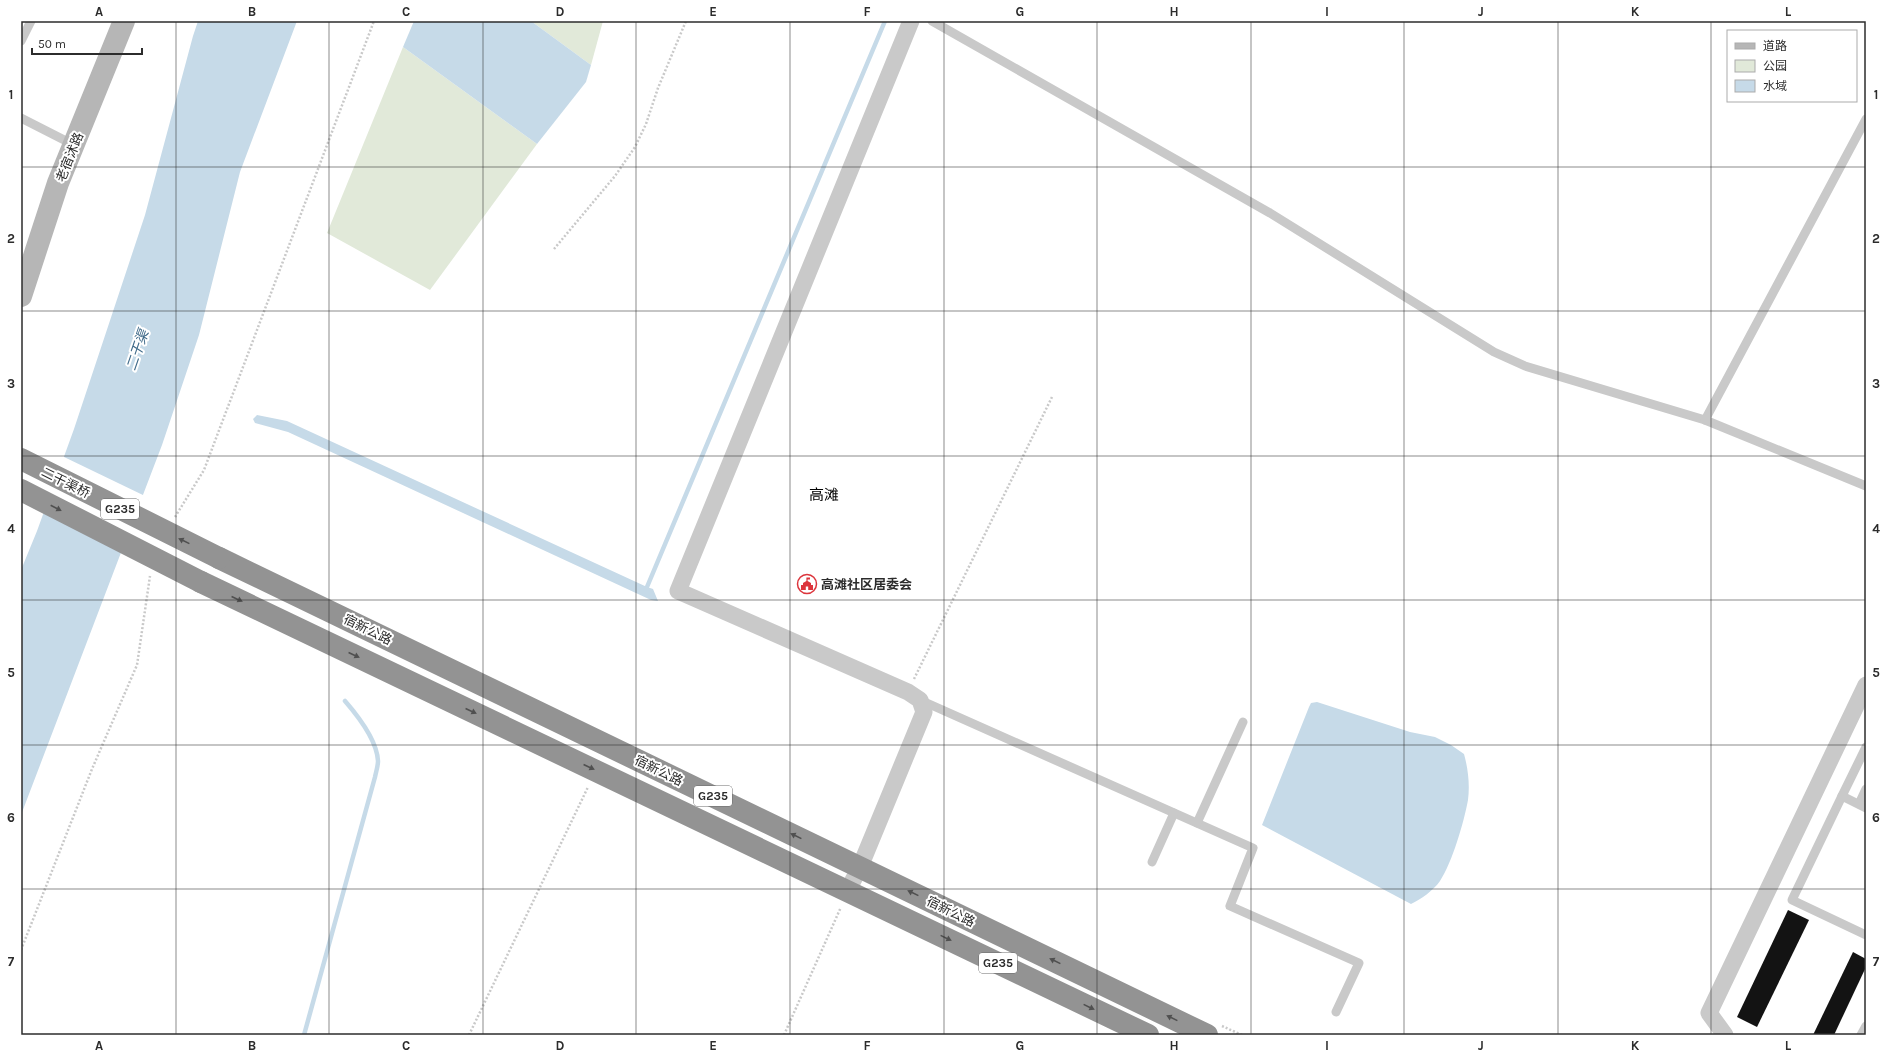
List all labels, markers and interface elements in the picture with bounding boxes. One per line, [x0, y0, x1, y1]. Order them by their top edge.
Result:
text: A [95, 4, 103, 19]
text: B [248, 4, 256, 19]
text: C [402, 4, 410, 19]
text: D [556, 4, 565, 19]
text: E [709, 4, 717, 19]
text: F [863, 4, 871, 19]
text: G [1016, 4, 1024, 19]
text: H [1169, 4, 1179, 19]
text: I [1325, 4, 1329, 19]
text: J [1478, 4, 1484, 19]
text: K [1631, 4, 1640, 19]
text: L [1785, 4, 1792, 19]
scale bar [32, 30, 142, 56]
legend [1727, 30, 1857, 102]
text: 50 m [38, 37, 66, 51]
text: 道路 [1763, 39, 1787, 53]
text: 公园 [1763, 59, 1787, 73]
text: 水域 [1763, 79, 1787, 93]
text: 1 [9, 87, 13, 102]
text: 1 [1874, 87, 1878, 102]
street label: 老宿沭路 [53, 130, 86, 184]
text: 2 [7, 231, 15, 246]
text: 2 [1872, 231, 1880, 246]
water label: 二干渠 [123, 326, 153, 373]
text: 3 [7, 376, 15, 391]
text: 3 [1872, 376, 1880, 391]
street label: 二干渠桥 [39, 464, 92, 501]
district label: 高滩 [809, 486, 839, 504]
road number: G235 [101, 499, 139, 519]
one-way arrow [50, 505, 62, 511]
text: 4 [7, 521, 15, 536]
text: 4 [1872, 521, 1880, 536]
one-way arrow [179, 537, 190, 544]
public building icon: 高滩社区居委会 [796, 573, 818, 595]
place label: 高滩社区居委会 [821, 577, 912, 592]
one-way arrow [231, 596, 242, 602]
street label: 宿新公路 [341, 611, 394, 648]
one-way arrow [348, 652, 360, 658]
text: 5 [7, 665, 15, 680]
text: 5 [1872, 665, 1880, 680]
one-way arrow [466, 708, 477, 714]
street label: 宿新公路 [632, 752, 685, 789]
one-way arrow [583, 764, 594, 770]
road number: G235 [694, 786, 732, 806]
text: 6 [7, 810, 15, 825]
text: 6 [1872, 810, 1880, 825]
one-way arrow [790, 833, 802, 839]
one-way arrow [907, 890, 919, 896]
street label: 宿新公路 [924, 893, 977, 930]
one-way arrow [941, 935, 952, 941]
road number: G235 [979, 953, 1017, 973]
text: 7 [8, 954, 15, 969]
text: 7 [1873, 954, 1880, 969]
one-way arrow [1049, 958, 1061, 964]
one-way arrow [1083, 1003, 1094, 1010]
one-way arrow [1167, 1015, 1178, 1021]
text: A [95, 1038, 103, 1053]
text: B [248, 1038, 256, 1053]
text: C [402, 1038, 410, 1053]
text: D [556, 1038, 565, 1053]
text: E [709, 1038, 717, 1053]
text: F [863, 1038, 871, 1053]
text: G [1016, 1038, 1024, 1053]
text: H [1169, 1038, 1179, 1053]
text: I [1325, 1038, 1329, 1053]
text: J [1478, 1038, 1484, 1053]
text: K [1631, 1038, 1640, 1053]
text: L [1785, 1038, 1792, 1053]

